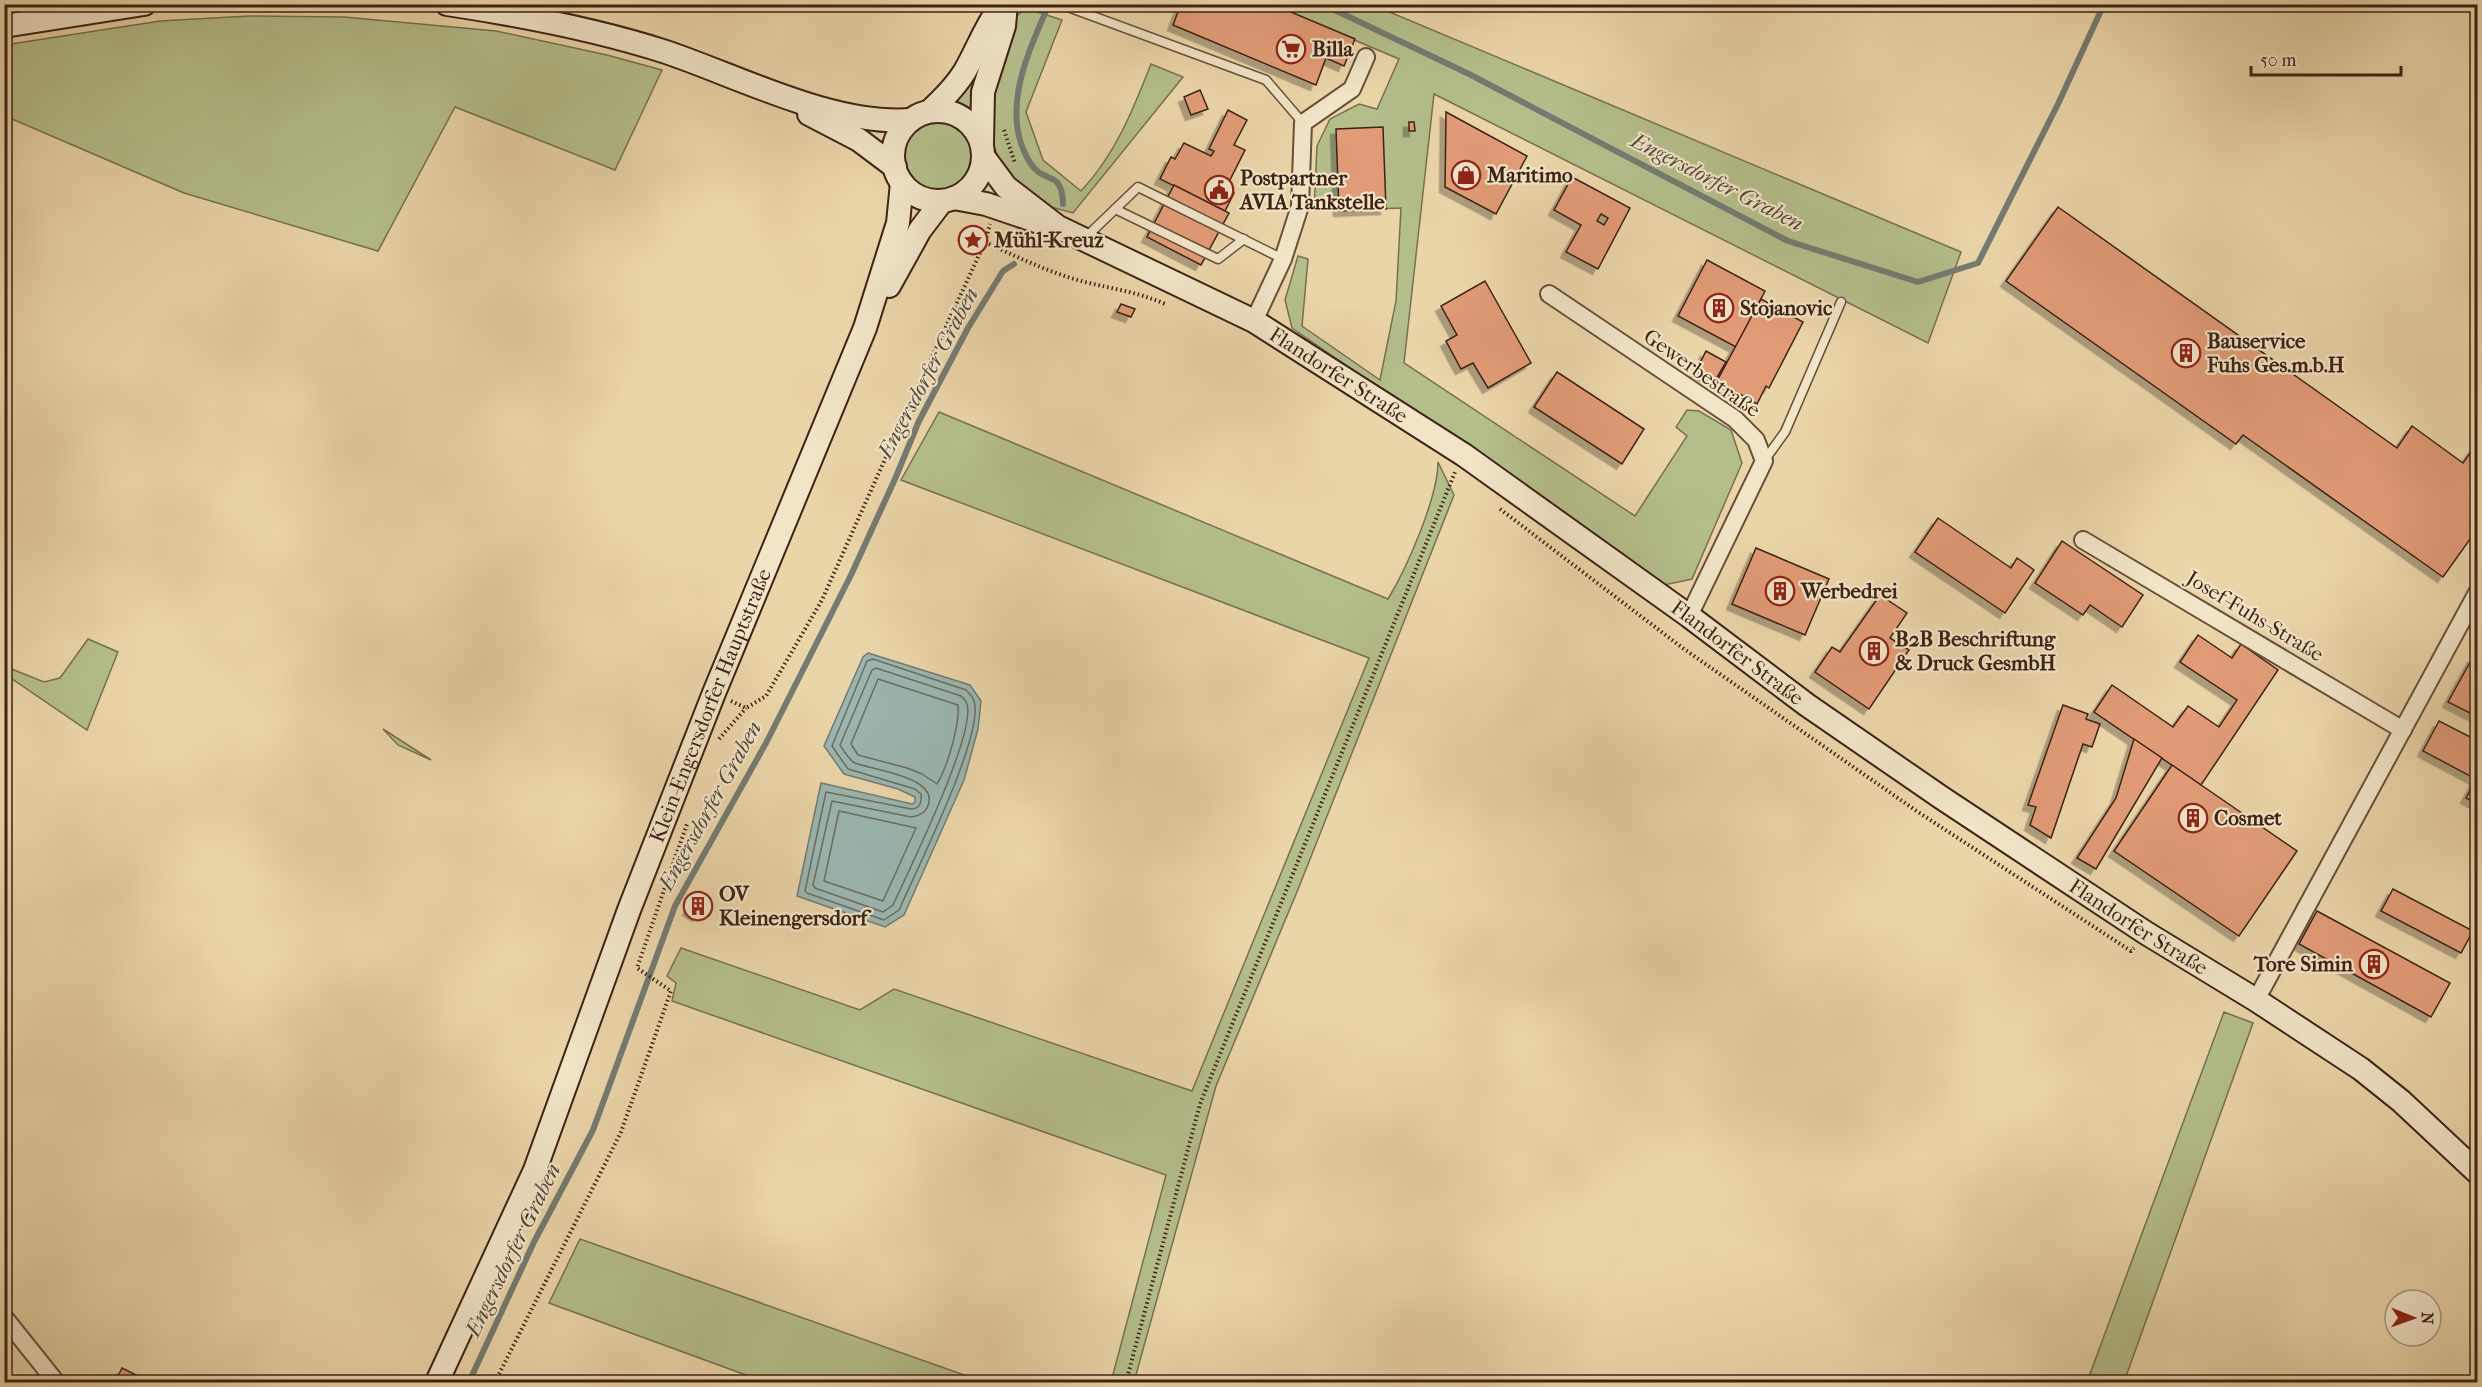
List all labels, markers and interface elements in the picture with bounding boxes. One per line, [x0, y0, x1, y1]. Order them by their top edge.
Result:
supermarket icon: Billa [1275, 33, 1307, 65]
place label: Billa [1312, 37, 1354, 61]
scale bar [2251, 39, 2401, 77]
text: 50 m [2260, 50, 2297, 71]
water label: Engersdorfer Graben [1625, 126, 1807, 237]
shop icon: Maritimo [1450, 159, 1482, 191]
place label: Maritimo [1486, 163, 1573, 187]
place label: Postpartner AVIA Tankstelle [1238, 166, 1385, 214]
public building icon: Postpartner AVIA Tankstelle [1203, 174, 1235, 206]
place icon: Mühl-Kreuz [957, 224, 989, 256]
place label: Mühl-Kreuz [993, 228, 1104, 252]
water label: Engersdorfer Graben [871, 283, 984, 465]
building icon: Stojanovic [1703, 292, 1735, 324]
place label: Stojanovic [1740, 296, 1832, 320]
street label: Flandorfer Straße [1265, 322, 1412, 428]
street label: Gewerbestraße [1639, 324, 1765, 422]
place label: Bauservice Fuhs Ges.m.b.H [2206, 329, 2345, 377]
building icon: Bauservice Fuhs Ges.m.b.H [2170, 337, 2202, 369]
street label: Klein-Engersdorfer Hauptstraße [645, 565, 776, 846]
street label: Josef-Fuhs-Straße [2180, 565, 2328, 666]
building icon: Werbedrei [1764, 575, 1796, 607]
place label: Werbedrei [1800, 579, 1899, 603]
street label: Flandorfer Straße [1667, 595, 1808, 710]
place label: B2B Beschriftung & Druck GesmbH [1895, 627, 2056, 675]
building icon: B2B Beschriftung & Druck GesmbH [1858, 635, 1890, 667]
water label: Engersdorfer Graben [652, 717, 767, 897]
building icon: Cosmet [2177, 802, 2209, 834]
place label: Cosmet [2214, 806, 2282, 830]
street label: Flandorfer Straße [2065, 874, 2212, 980]
place label: OV Kleinengersdorf [719, 882, 872, 930]
building icon: OV Kleinengersdorf [682, 890, 714, 922]
building icon: Tore Simin [2358, 948, 2390, 980]
place label: Tore Simin [2253, 952, 2354, 976]
water label: Engersdorfer Graben [459, 1159, 566, 1343]
north arrow [2383, 1288, 2443, 1348]
text: N [2418, 1312, 2437, 1325]

